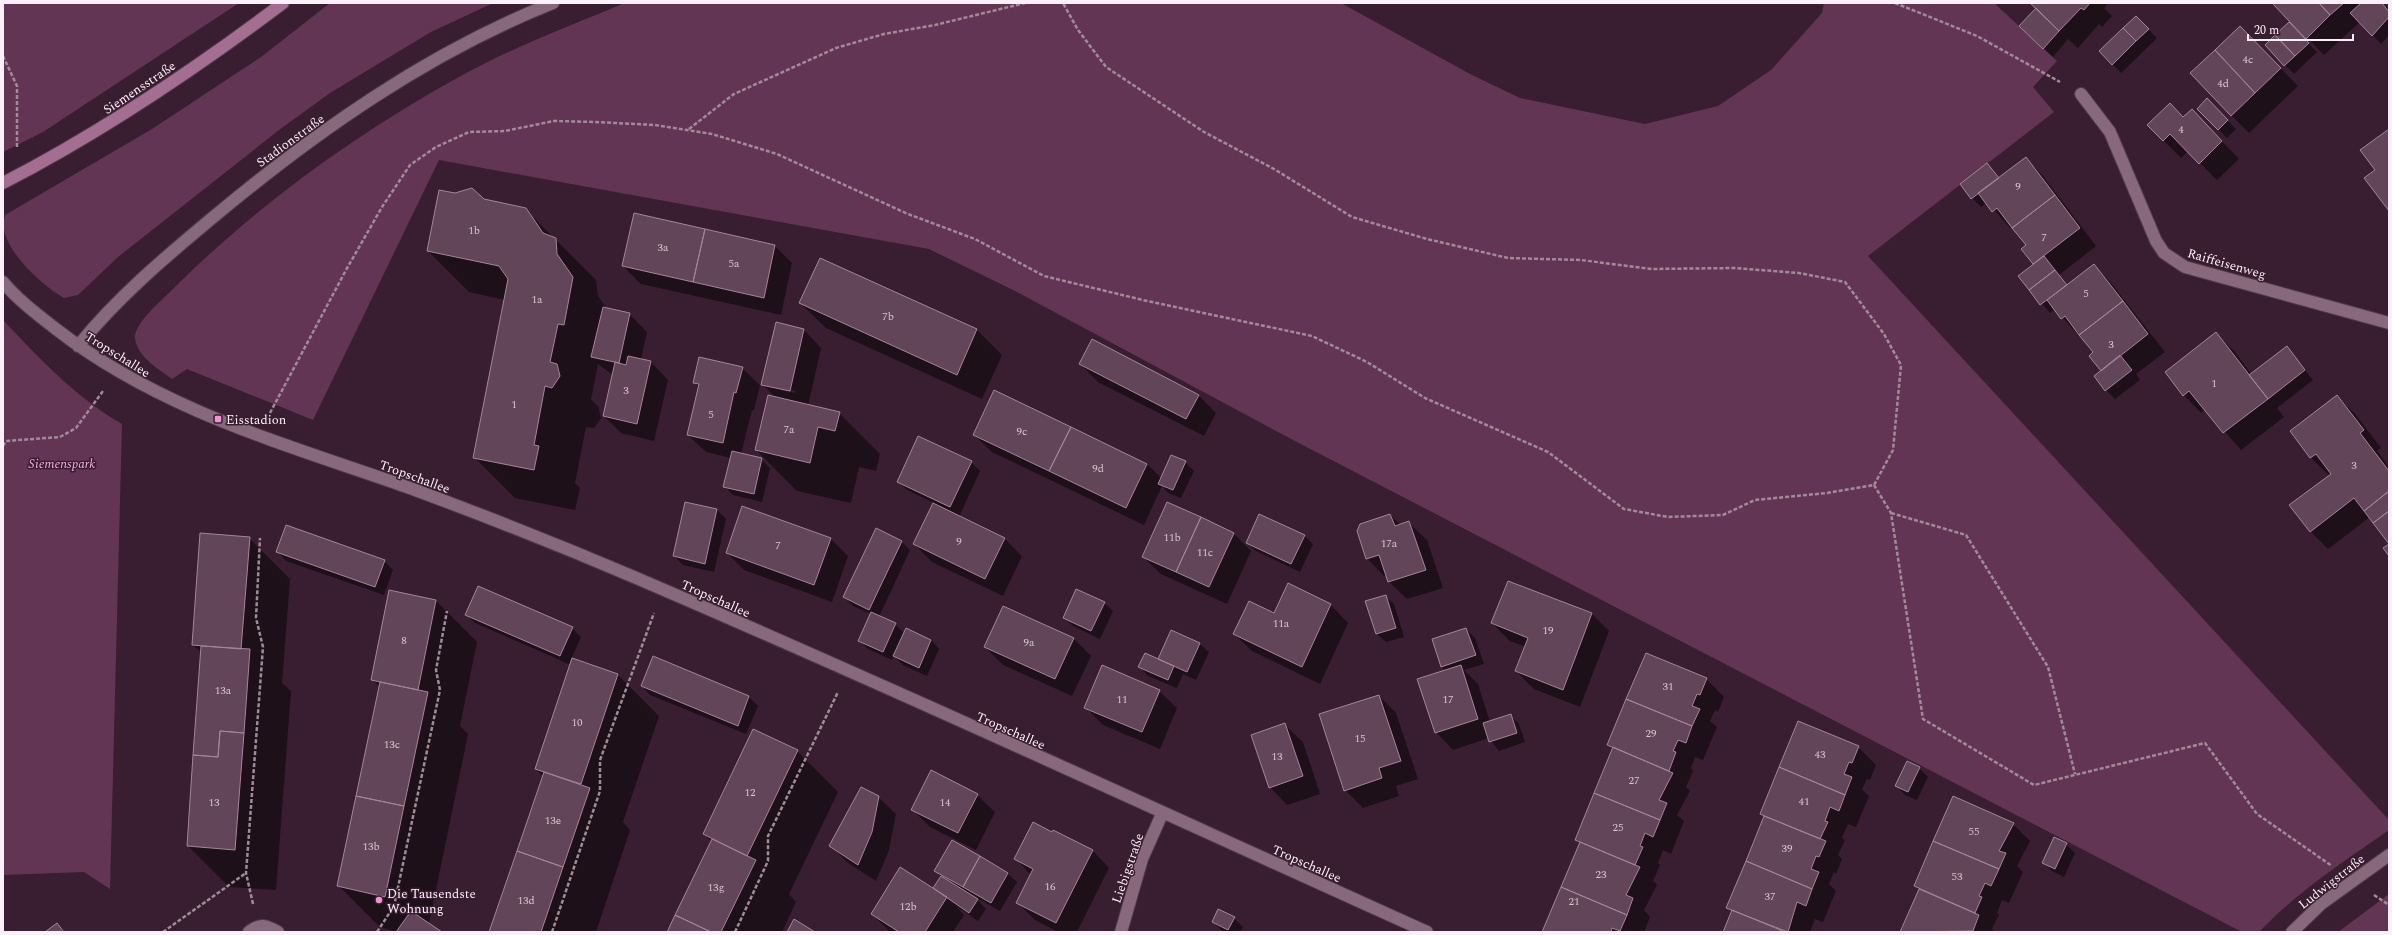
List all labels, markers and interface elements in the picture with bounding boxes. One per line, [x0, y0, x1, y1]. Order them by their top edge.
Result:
scale bar [2248, 16, 2353, 42]
text: 20 m [2254, 21, 2279, 40]
house number: 4c [2243, 51, 2253, 68]
street label: Siemensstraße [99, 56, 180, 120]
house number: 4d [2217, 75, 2229, 92]
street label: Stadionstraße [252, 109, 329, 172]
house number: 4 [2178, 121, 2184, 138]
house number: 9 [2015, 178, 2021, 195]
house number: 1b [468, 222, 480, 239]
house number: 7 [2041, 229, 2047, 246]
house number: 3a [658, 239, 669, 256]
street label: Raiffeisenweg [2185, 243, 2268, 285]
house number: 5a [729, 255, 740, 272]
house number: 5 [2083, 285, 2089, 302]
house number: 1a [532, 291, 543, 308]
house number: 7b [882, 308, 894, 325]
street label: Tropschallee [81, 327, 154, 383]
house number: 3 [2108, 336, 2114, 353]
house number: 1 [2211, 375, 2217, 392]
house number: 3 [623, 382, 629, 399]
house number: 1 [511, 396, 517, 413]
house number: 5 [708, 406, 714, 423]
place label: Eisstadion [226, 410, 287, 430]
marker: Eisstadion [213, 414, 223, 424]
house number: 7a [784, 421, 795, 438]
house number: 9c [1017, 423, 1027, 440]
park label: Siemenspark [29, 454, 95, 474]
street label: Tropschallee [377, 455, 453, 499]
house number: 3 [2351, 457, 2357, 474]
house number: 9d [1092, 460, 1104, 477]
house number: 11b [1163, 529, 1181, 546]
house number: 9 [956, 533, 962, 550]
house number: 17a [1381, 535, 1398, 552]
house number: 7 [775, 537, 781, 554]
house number: 11c [1197, 544, 1213, 561]
street label: Tropschallee [678, 575, 753, 623]
house number: 11a [1273, 615, 1290, 632]
house number: 19 [1543, 622, 1554, 639]
house number: 8 [401, 632, 407, 649]
house number: 9a [1024, 634, 1035, 651]
house number: 31 [1663, 678, 1674, 695]
house number: 13a [215, 682, 232, 699]
house number: 11 [1117, 691, 1128, 708]
house number: 17 [1443, 691, 1454, 708]
street label: Tropschallee [973, 707, 1048, 755]
house number: 10 [572, 714, 583, 731]
house number: 29 [1646, 725, 1657, 742]
house number: 15 [1355, 730, 1366, 747]
house number: 13c [384, 736, 400, 753]
house number: 43 [1815, 746, 1826, 763]
house number: 13 [1272, 748, 1283, 765]
house number: 27 [1629, 772, 1640, 789]
house number: 12 [745, 784, 756, 801]
house number: 41 [1799, 793, 1810, 810]
house number: 13 [209, 794, 220, 811]
house number: 14 [940, 794, 951, 811]
house number: 13e [545, 812, 561, 829]
house number: 25 [1613, 819, 1624, 836]
house number: 55 [1969, 823, 1980, 840]
street label: Liebigstraße [1107, 831, 1149, 906]
house number: 13b [362, 838, 380, 855]
street label: Tropschallee [1269, 840, 1344, 888]
house number: 39 [1782, 840, 1793, 857]
street label: Ludwigstraße [2294, 849, 2369, 914]
house number: 23 [1596, 866, 1607, 883]
house number: 53 [1952, 868, 1963, 885]
house number: 16 [1045, 878, 1056, 895]
house number: 13g [707, 879, 725, 896]
place label: Die Tausendste Wohnung [387, 884, 476, 919]
house number: 37 [1765, 888, 1776, 905]
house number: 13d [517, 892, 535, 909]
house number: 21 [1569, 893, 1580, 910]
marker: Die Tausendste Wohnung [374, 895, 384, 905]
house number: 12b [899, 898, 917, 915]

